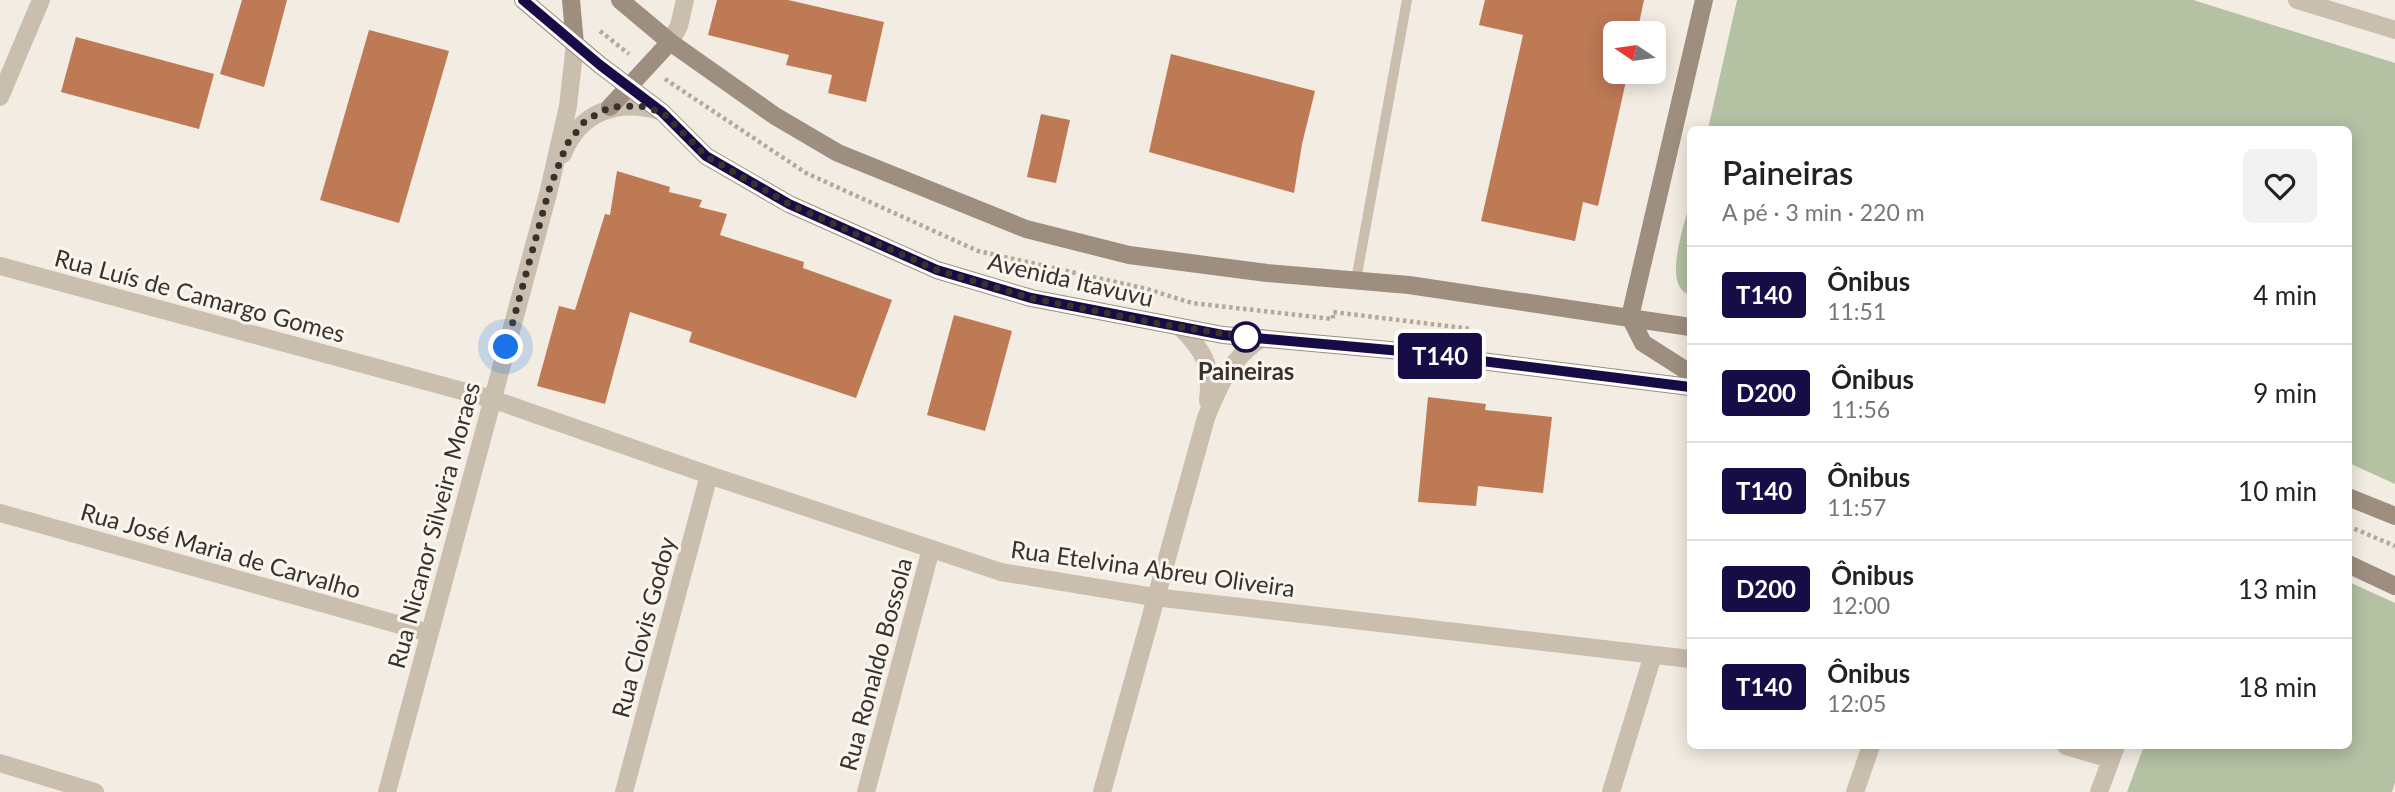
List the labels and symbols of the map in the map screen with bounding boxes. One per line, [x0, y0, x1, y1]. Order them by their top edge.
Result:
north arrow [1603, 21, 1666, 84]
street label: Rua Luís de Camargo Gomes [52, 242, 348, 348]
street label: Avenida Itavuvu [985, 246, 1157, 312]
marker: Paineiras [1231, 322, 1261, 352]
your location [488, 329, 523, 364]
line badge: T140 [1391, 333, 1489, 379]
place label: Paineiras [1198, 356, 1294, 385]
street label: Rua Nicanor Silveira Moraes [381, 379, 485, 671]
street label: Rua José Maria de Carvalho [78, 496, 364, 604]
street label: Rua Clovis Godoy [605, 533, 681, 720]
street label: Rua Etelvina Abreu Oliveira [1009, 534, 1297, 602]
street label: Rua Ronaldo Bossola [833, 554, 917, 774]

